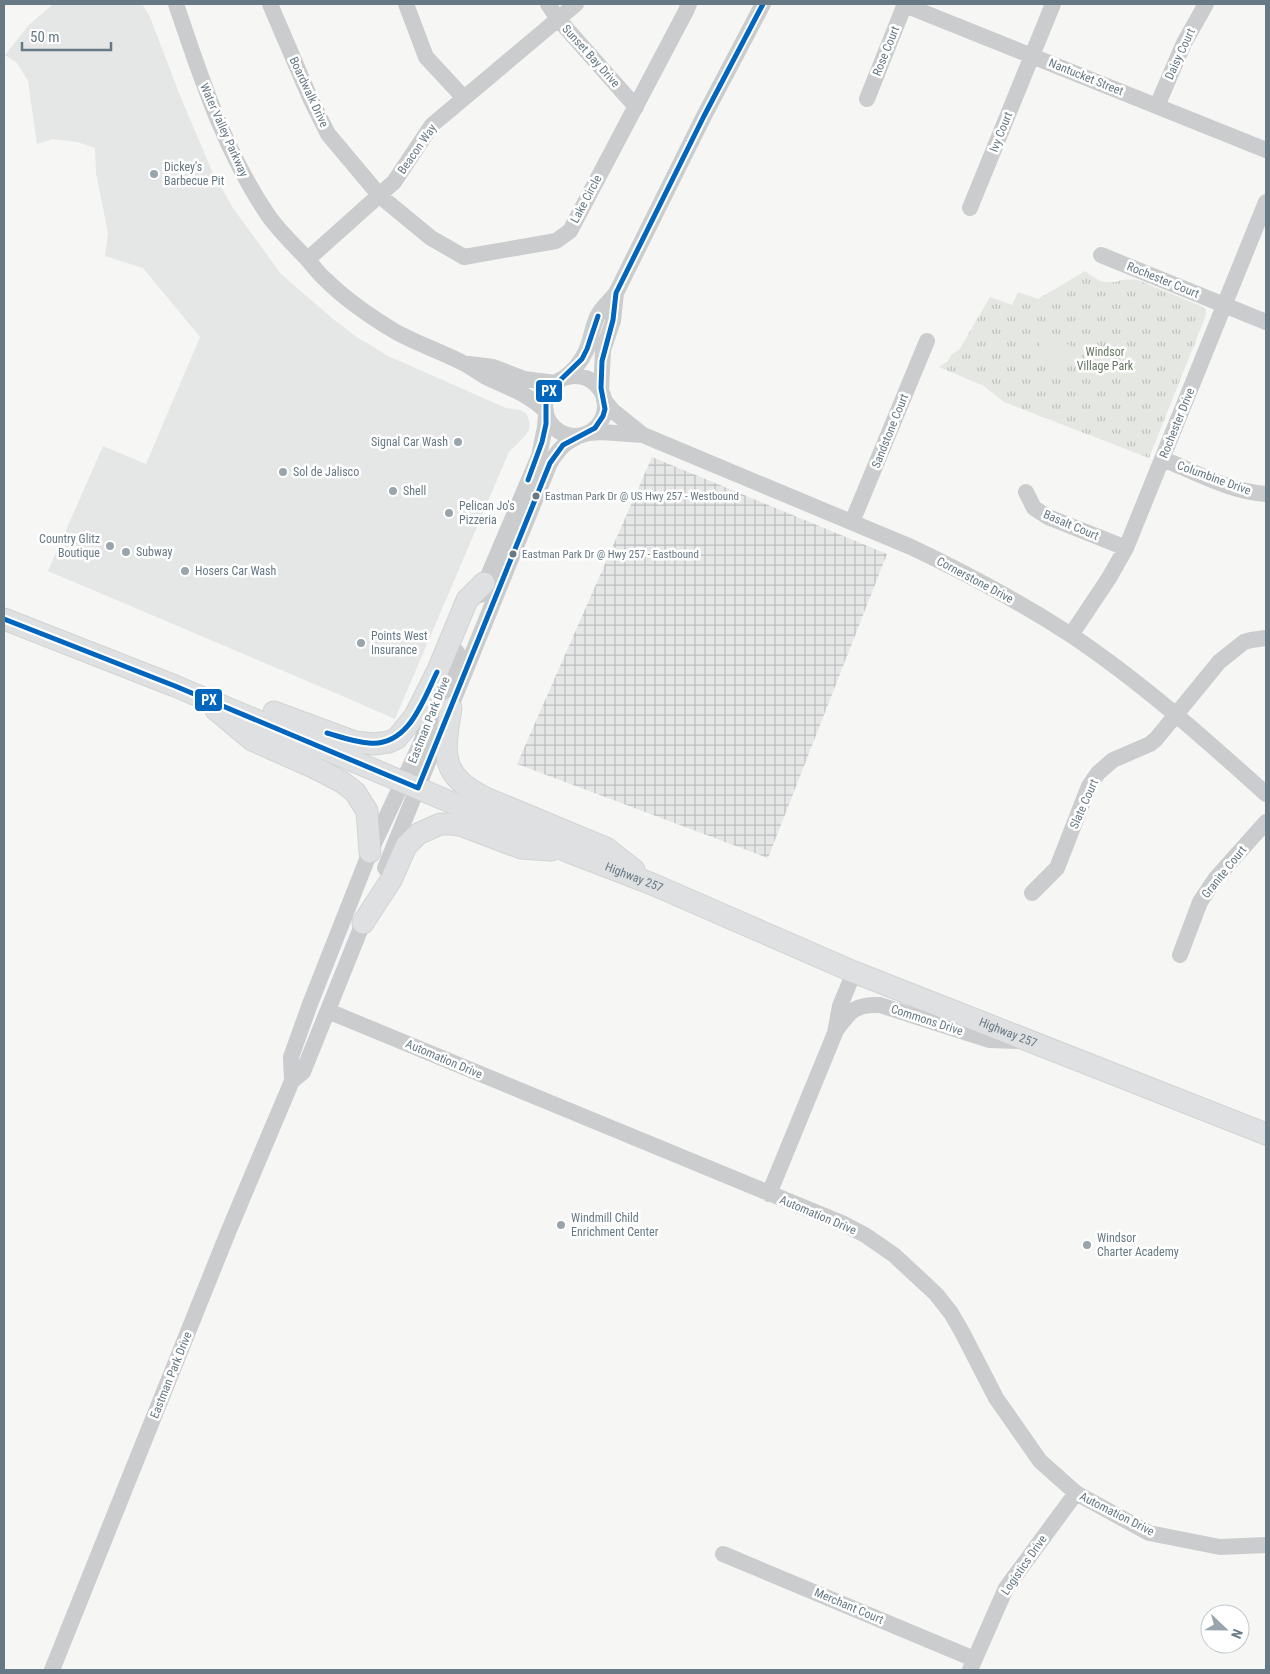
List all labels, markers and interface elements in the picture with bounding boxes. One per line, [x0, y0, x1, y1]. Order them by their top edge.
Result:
scale bar [22, 20, 111, 52]
street label: Sunset Bay Drive [559, 22, 623, 90]
street label: Rose Court [870, 24, 902, 78]
street label: Daisy Court [1162, 26, 1198, 82]
text: 50 m [30, 28, 60, 46]
street label: Boardwalk Drive [287, 54, 332, 130]
street label: Nantucket Street [1047, 56, 1126, 98]
street label: Water Valley Parkway [197, 81, 251, 179]
street label: Ivy Court [987, 109, 1016, 154]
street label: Beacon Way [395, 121, 439, 177]
place label: Dickey's Barbecue Pit [164, 160, 225, 188]
marker: Dickey's Barbecue Pit [148, 168, 160, 180]
street label: Lake Circle [568, 172, 605, 225]
street label: Rochester Court [1125, 259, 1202, 301]
park label: Windsor Village Park [1077, 345, 1134, 373]
line badge: PX [535, 379, 563, 403]
text: PX [541, 383, 557, 399]
street label: Rochester Drive [1157, 386, 1198, 460]
street label: Sandstone Court [869, 391, 911, 470]
place label: Signal Car Wash [371, 435, 448, 449]
marker: Signal Car Wash [452, 436, 464, 448]
street label: Columbine Drive [1175, 458, 1253, 498]
place label: Sol de Jalisco [293, 465, 359, 479]
marker: Sol de Jalisco [277, 466, 289, 478]
place label: Shell [403, 484, 426, 498]
marker: Shell [387, 485, 399, 497]
place label: Eastman Park Dr @ US Hwy 257 - Westbound [545, 490, 739, 503]
marker: Eastman Park Dr @ US Hwy 257 - Westbound [531, 491, 541, 501]
place label: Pelican Jo's Pizzeria [459, 499, 515, 527]
marker: Pelican Jo's Pizzeria [443, 507, 455, 519]
street label: Basalt Court [1041, 507, 1101, 543]
place label: Country Glitz Boutique [39, 532, 100, 560]
marker: Country Glitz Boutique [104, 540, 116, 552]
place label: Subway [136, 545, 172, 559]
marker: Subway [120, 546, 132, 558]
place label: Eastman Park Dr @ Hwy 257 - Eastbound [522, 548, 699, 561]
marker: Eastman Park Dr @ Hwy 257 - Eastbound [508, 549, 518, 559]
street label: Cornerstone Drive [934, 554, 1016, 606]
place label: Hosers Car Wash [195, 564, 277, 578]
marker: Hosers Car Wash [179, 565, 191, 577]
place label: Points West Insurance [371, 629, 428, 657]
marker: Points West Insurance [355, 637, 367, 649]
street label: Eastman Park Drive [405, 674, 453, 765]
line badge: PX [194, 688, 223, 712]
text: PX [201, 692, 217, 708]
street label: Slate Court [1067, 777, 1101, 831]
street label: Granite Court [1199, 843, 1250, 901]
street label: Highway 257 [603, 860, 665, 895]
street label: Commons Drive [889, 1002, 965, 1038]
street label: Highway 257 [977, 1015, 1039, 1050]
street label: Automation Drive [404, 1037, 485, 1082]
street label: Automation Drive [778, 1193, 859, 1238]
place label: Windmill Child Enrichment Center [571, 1211, 659, 1239]
marker: Windmill Child Enrichment Center [555, 1219, 567, 1231]
place label: Windsor Charter Academy [1097, 1231, 1179, 1259]
marker: Windsor Charter Academy [1081, 1239, 1093, 1251]
street label: Eastman Park Drive [147, 1329, 195, 1420]
street label: Automation Drive [1077, 1489, 1157, 1539]
street label: Logistics Drive [998, 1532, 1050, 1598]
street label: Merchant Court [812, 1585, 886, 1627]
north arrow [1200, 1604, 1250, 1654]
text: N [1228, 1627, 1246, 1641]

